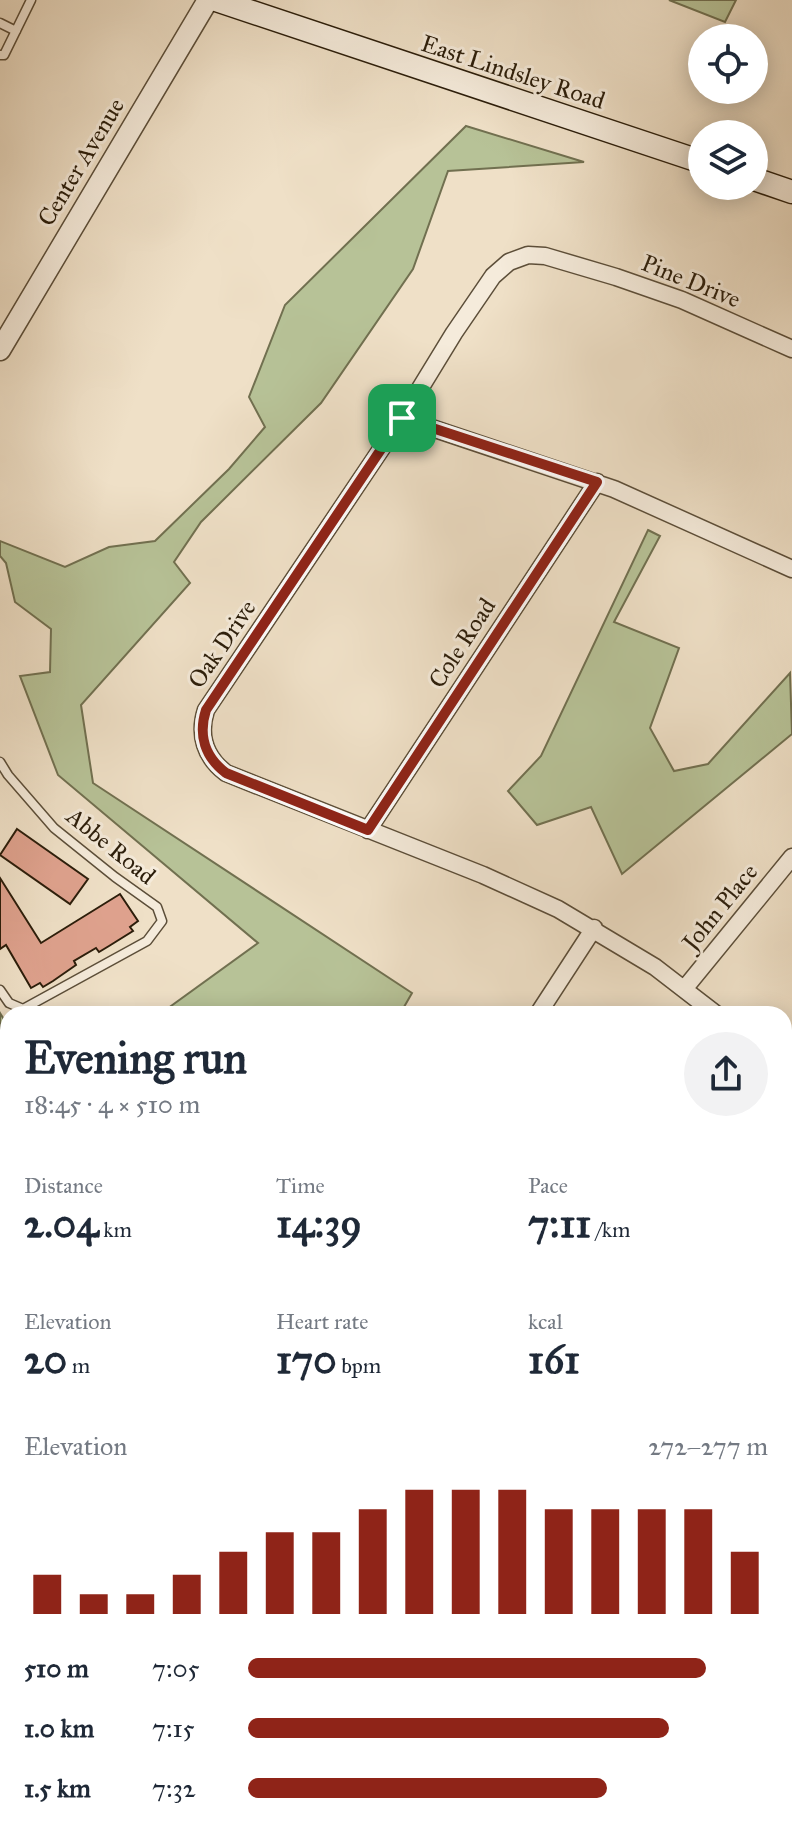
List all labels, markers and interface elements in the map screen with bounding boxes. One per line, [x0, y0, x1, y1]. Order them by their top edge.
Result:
map controls [688, 24, 768, 200]
button: locate [688, 24, 768, 104]
street label: East Lindsley Road [417, 28, 609, 116]
street label: Center Avenue [31, 93, 131, 231]
button: layers [688, 120, 768, 200]
street label: Pine Drive [637, 248, 745, 314]
pin [368, 384, 436, 452]
icon: arrive [380, 396, 424, 440]
street label: Cole Road [422, 592, 502, 694]
street label: Oak Drive [182, 594, 262, 694]
street label: Abbe Road [60, 800, 162, 891]
street label: John Place [674, 857, 764, 959]
text: Evening run [24, 1031, 247, 1085]
button: share [684, 1032, 768, 1116]
text: 18:45 · 4 × 510 m [24, 1088, 200, 1120]
text: Distance [24, 1172, 103, 1199]
text: Time [276, 1172, 325, 1199]
text: Pace [528, 1172, 568, 1199]
text: 2.04 [24, 1199, 98, 1248]
text: 14:39 [276, 1199, 362, 1248]
text: 7:11 [528, 1199, 591, 1248]
text: km [98, 1216, 132, 1243]
text: /km [591, 1216, 630, 1243]
text: Elevation [24, 1308, 111, 1335]
text: Heart rate [276, 1308, 369, 1335]
text: kcal [528, 1308, 563, 1335]
text: 20 [24, 1335, 67, 1384]
text: 170 [276, 1335, 336, 1384]
text: 161 [528, 1335, 580, 1384]
text: m [67, 1352, 90, 1379]
text: bpm [336, 1352, 381, 1379]
text: Elevation [24, 1430, 127, 1462]
text: 272–277 m [648, 1430, 768, 1462]
text: 510 m [24, 1652, 89, 1684]
text: 7:05 [152, 1652, 200, 1684]
text: 1.0 km [24, 1712, 94, 1744]
text: 7:15 [152, 1712, 195, 1744]
text: 1.5 km [24, 1772, 91, 1804]
text: 7:32 [152, 1772, 196, 1804]

